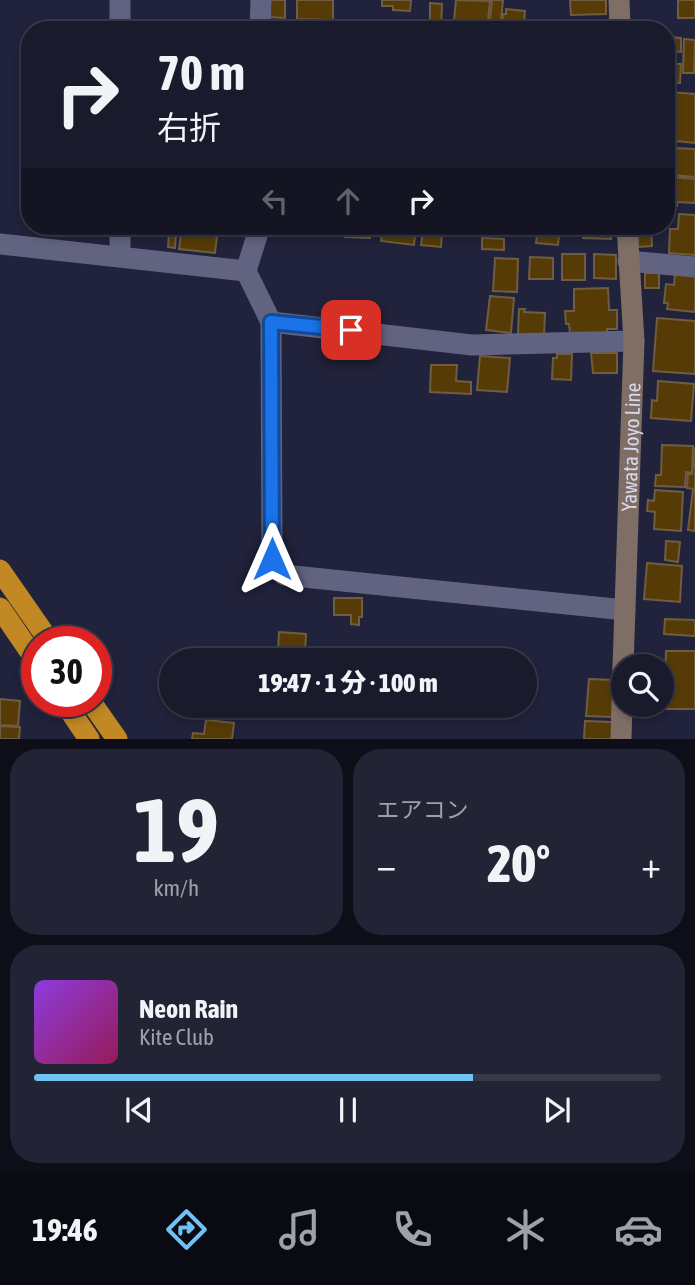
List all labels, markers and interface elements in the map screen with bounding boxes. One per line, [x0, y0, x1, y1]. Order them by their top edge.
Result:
text: 70 m [157, 44, 245, 100]
icon: right [42, 49, 133, 140]
text: 右折 [157, 109, 221, 146]
icon: left [256, 182, 294, 220]
icon: ahead [329, 182, 367, 220]
icon: right [402, 182, 440, 220]
pin [321, 300, 381, 360]
icon: arrive [332, 311, 370, 349]
street label: Yawata Joyo Line [616, 382, 645, 512]
position arrow [235, 522, 309, 596]
speed limit sign: 30 [21, 626, 112, 717]
map controls [611, 654, 674, 717]
button: search [611, 654, 674, 717]
text: 19:47 · 1 分 · 100 m [258, 668, 438, 698]
text: 19 [133, 777, 219, 881]
text: エアコン [377, 797, 469, 823]
text: 20° [487, 833, 550, 893]
text: − [377, 843, 396, 886]
text: + [641, 843, 661, 886]
text: km/h [153, 875, 199, 901]
text: Neon Rain [139, 994, 238, 1024]
text: Kite Club [139, 1024, 214, 1050]
icon: previous [120, 1091, 158, 1129]
icon: pause [329, 1091, 367, 1129]
icon: next [538, 1091, 576, 1129]
icon: directions [162, 1205, 211, 1254]
icon: music [275, 1205, 324, 1254]
icon: phone [388, 1205, 437, 1254]
icon: climate [501, 1205, 550, 1254]
icon: car [614, 1205, 663, 1254]
text: 19:46 [32, 1211, 98, 1248]

